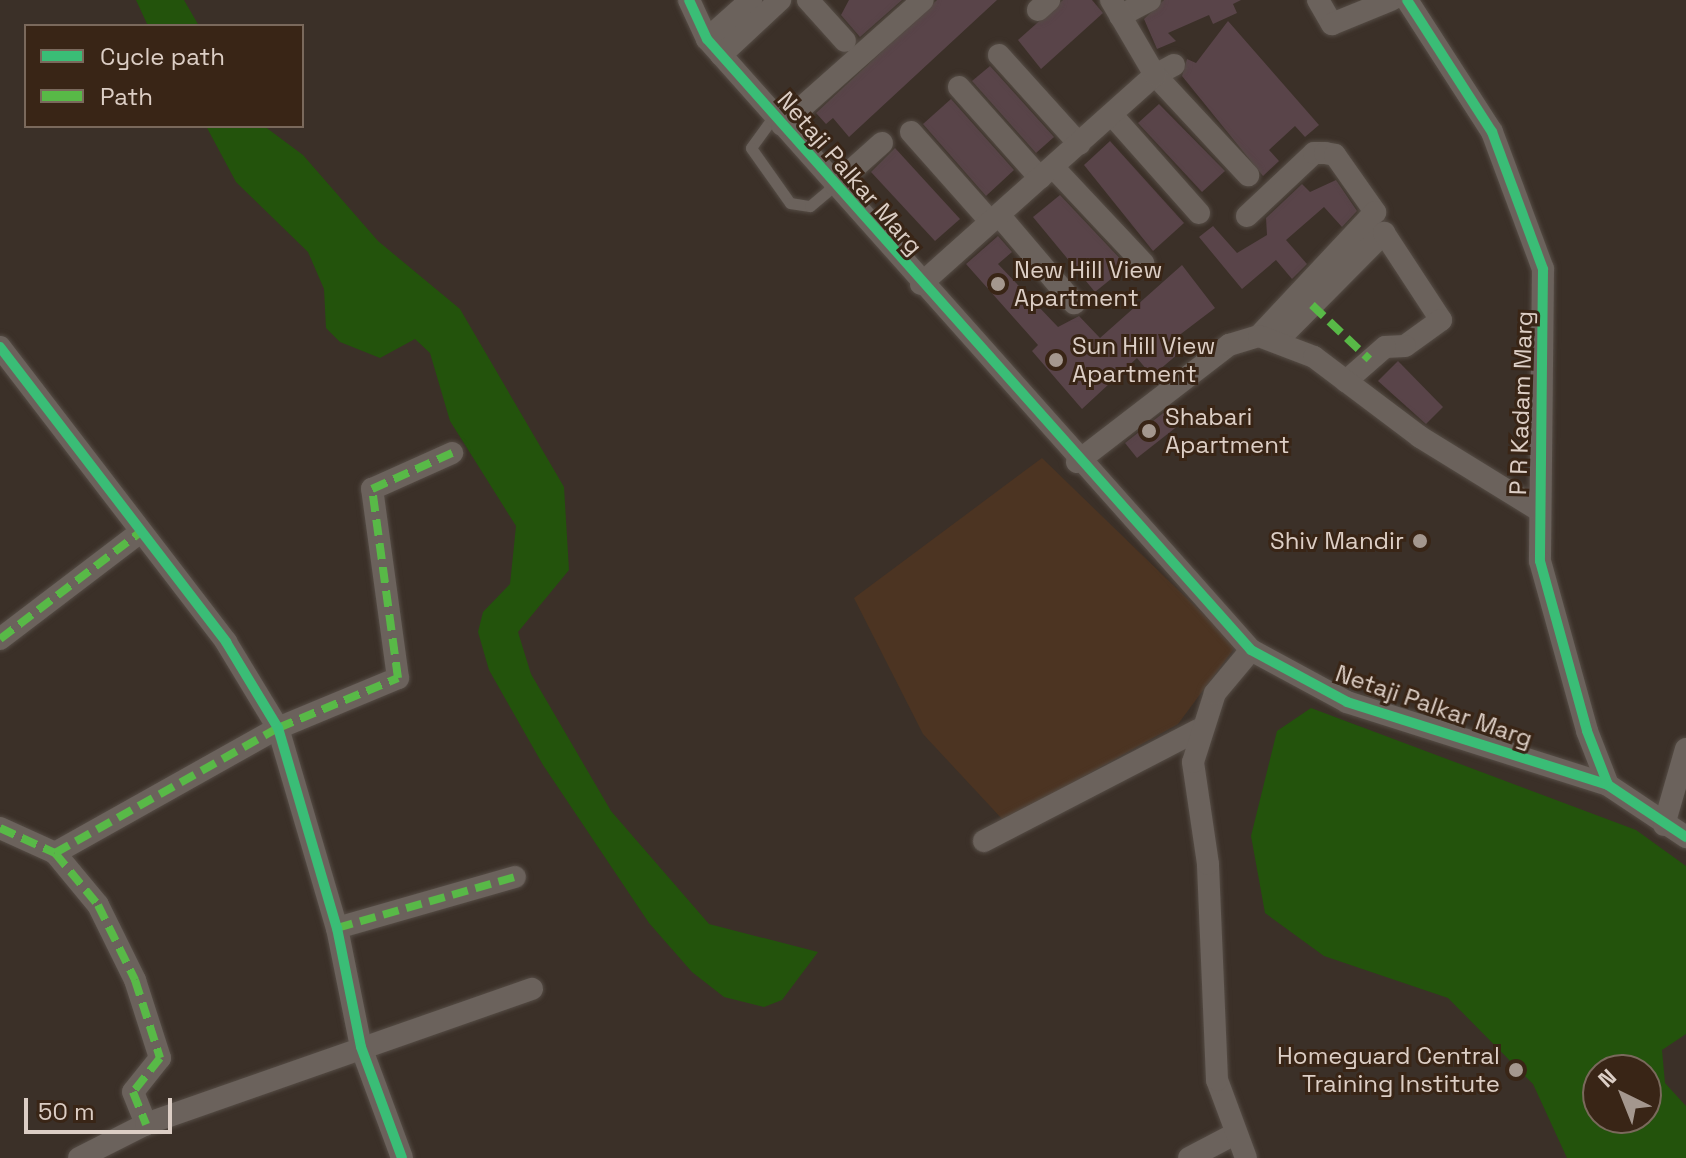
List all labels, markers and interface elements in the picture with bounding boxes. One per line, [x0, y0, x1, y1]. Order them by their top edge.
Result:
legend [24, 24, 304, 128]
text: Cycle path [100, 41, 225, 72]
text: Path [100, 81, 153, 112]
street label: Netaji Palkar Marg [771, 86, 929, 260]
place label: New Hill View Apartment [1014, 256, 1163, 312]
marker: New Hill View Apartment [989, 275, 1007, 293]
street label: P R Kadam Marg [1503, 310, 1539, 496]
place label: Sun Hill View Apartment [1072, 332, 1216, 388]
marker: Sun Hill View Apartment [1047, 351, 1065, 369]
place label: Shabari Apartment [1165, 403, 1290, 459]
marker: Shabari Apartment [1140, 422, 1158, 440]
place label: Shiv Mandir [1270, 527, 1404, 555]
marker: Shiv Mandir [1411, 532, 1429, 550]
street label: Netaji Palkar Marg [1332, 659, 1536, 753]
place label: Homeguard Central Training Institute [1277, 1042, 1500, 1098]
north arrow [1582, 1054, 1662, 1134]
marker: Homeguard Central Training Institute [1507, 1061, 1525, 1079]
text: N [1592, 1063, 1622, 1093]
scale bar [28, 1082, 176, 1132]
text: 50 m [38, 1096, 95, 1127]

